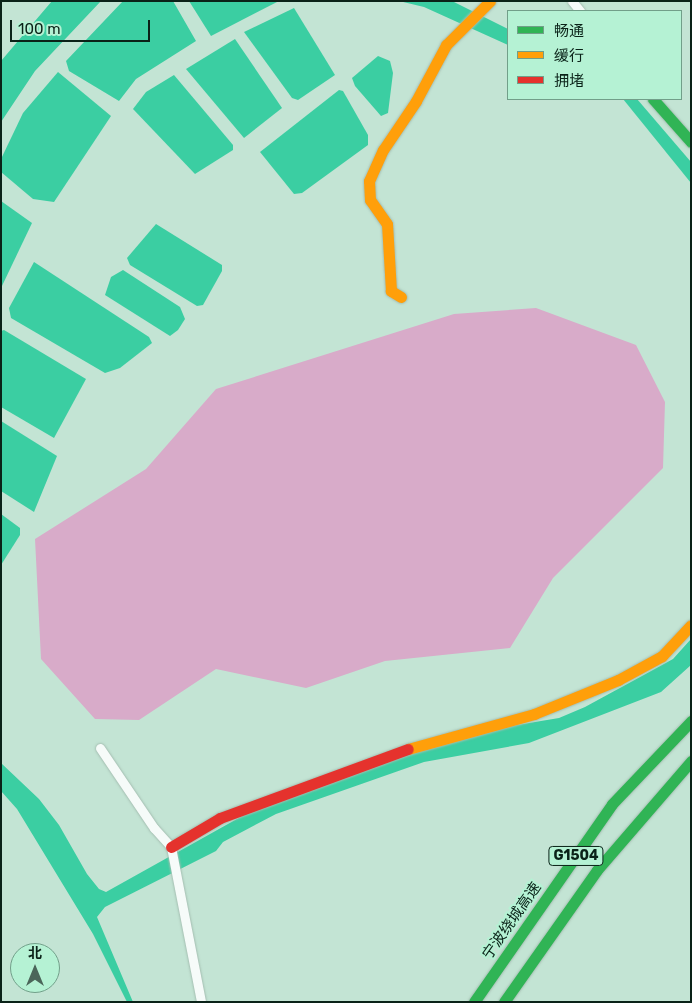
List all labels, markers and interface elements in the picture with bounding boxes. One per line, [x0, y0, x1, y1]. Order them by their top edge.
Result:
scale bar [12, 10, 152, 42]
legend [507, 10, 682, 100]
text: 100 m [18, 20, 60, 38]
text: 畅通 [554, 22, 584, 40]
text: 缓行 [554, 47, 584, 65]
text: 拥堵 [554, 72, 584, 90]
road number: G1504 [547, 844, 605, 868]
street label: 宁波绕城高速 [479, 879, 545, 963]
north arrow [10, 943, 60, 993]
text: 北 [28, 945, 42, 962]

